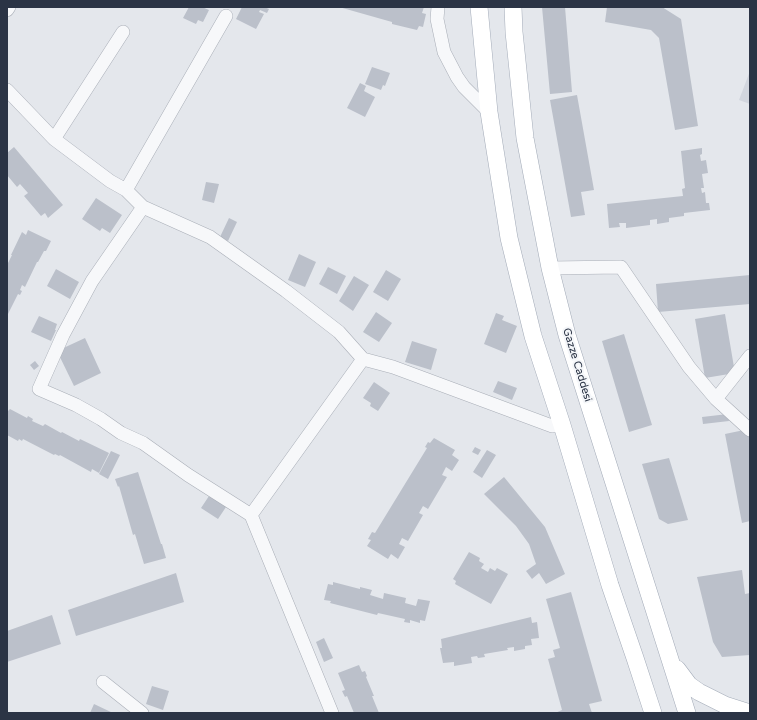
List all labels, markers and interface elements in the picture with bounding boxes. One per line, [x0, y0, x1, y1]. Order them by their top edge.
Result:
street label: Gazze Caddesi [560, 326, 594, 404]

